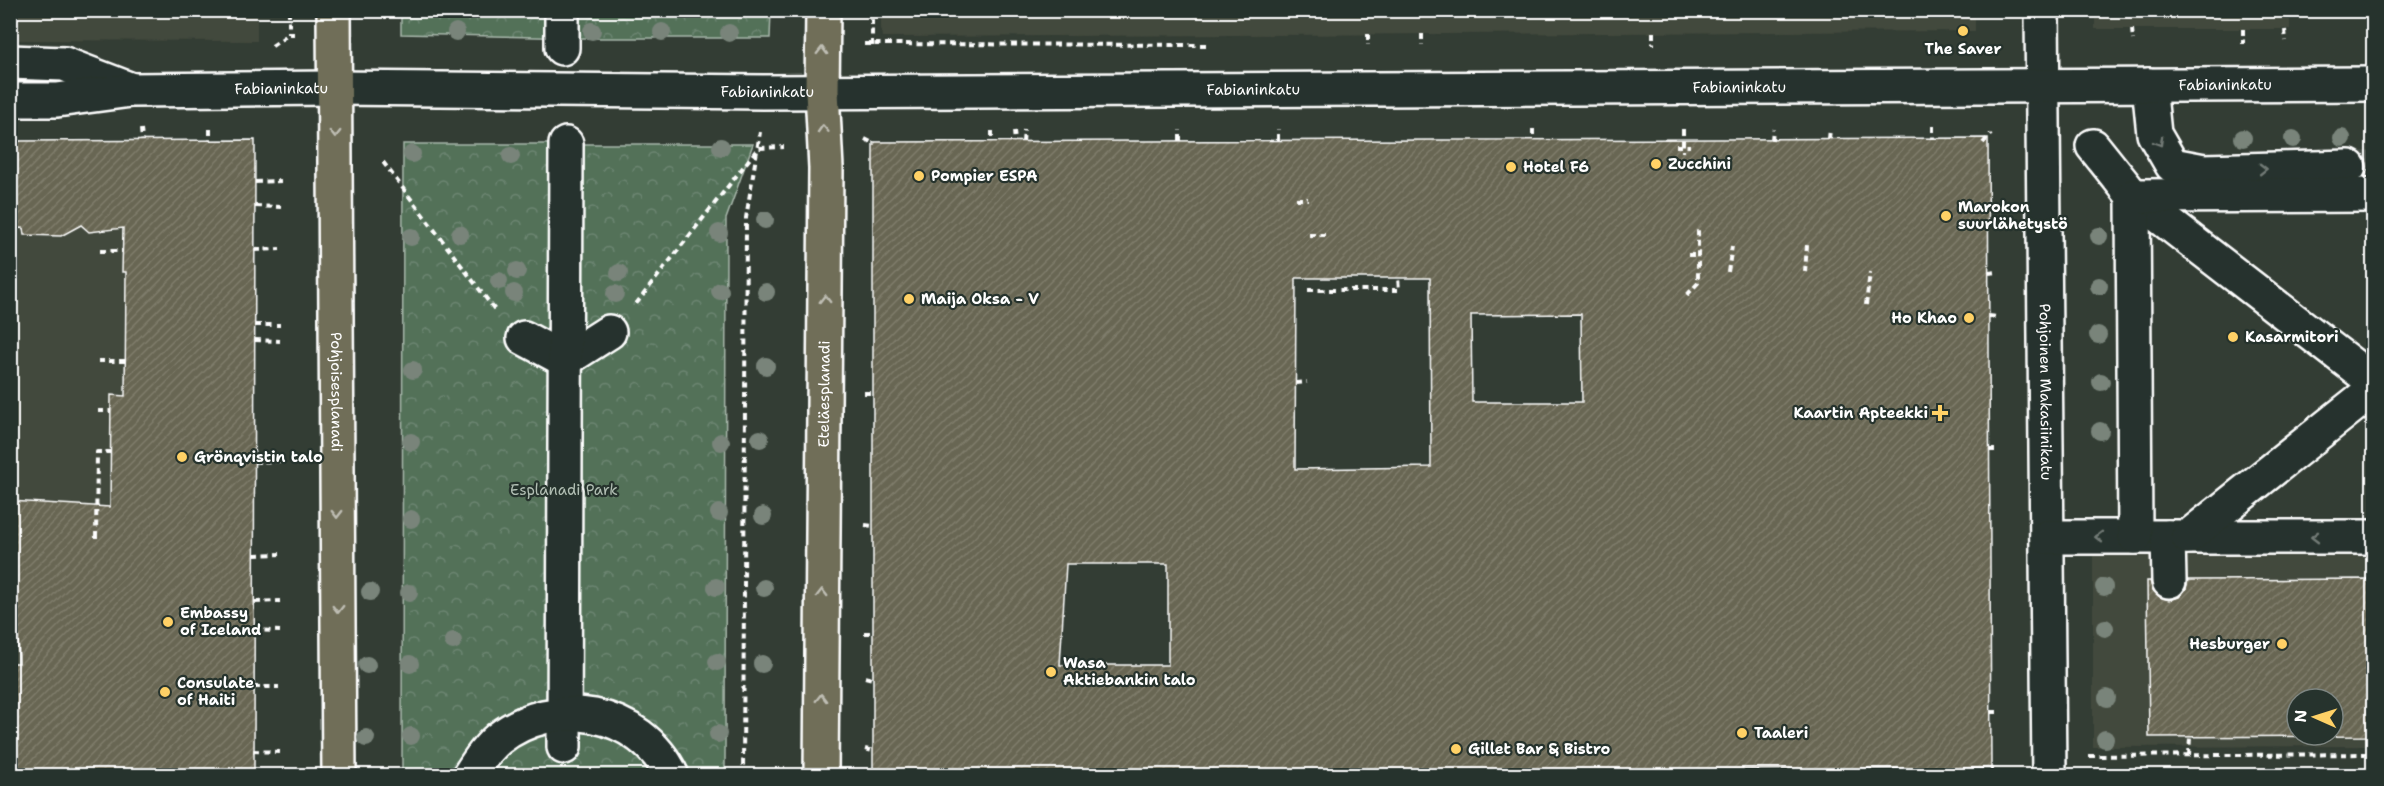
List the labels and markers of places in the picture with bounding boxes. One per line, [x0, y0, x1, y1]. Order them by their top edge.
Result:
marker: The Saver [1956, 24, 1970, 38]
place label: The Saver [1925, 39, 2001, 59]
place label: Zucchini [1668, 154, 1731, 174]
place label: Hotel F6 [1523, 157, 1589, 177]
marker: Zucchini [1649, 157, 1663, 171]
marker: Hotel F6 [1504, 160, 1518, 174]
place label: Pompier ESPA [931, 166, 1038, 186]
marker: Pompier ESPA [912, 169, 926, 183]
place label: Marokon suurlähetystö [1958, 197, 2068, 234]
marker: Marokon suurlähetystö [1939, 209, 1953, 223]
place label: Maija Oksa - V [921, 289, 1039, 309]
marker: Maija Oksa - V [902, 292, 916, 306]
place label: Ho Khao [1891, 308, 1957, 328]
marker: Ho Khao [1962, 311, 1976, 325]
place label: Kasarmitori [2245, 327, 2339, 347]
marker: Kasarmitori [2226, 330, 2240, 344]
place label: Kaartin Apteekki [1793, 403, 1928, 423]
marker: Kaartin Apteekki [1933, 406, 1947, 420]
place label: Grönqvistin talo [194, 447, 323, 467]
marker: Grönqvistin talo [175, 450, 189, 464]
place label: Embassy of Iceland [180, 603, 261, 640]
marker: Embassy of Iceland [161, 615, 175, 629]
place label: Hesburger [2189, 634, 2270, 654]
marker: Hesburger [2275, 637, 2289, 651]
place label: Wasa Aktiebankin talo [1063, 653, 1196, 690]
marker: Wasa Aktiebankin talo [1044, 665, 1058, 679]
place label: Consulate of Haiti [177, 673, 254, 710]
marker: Consulate of Haiti [158, 685, 172, 699]
place label: Taaleri [1754, 723, 1808, 743]
marker: Taaleri [1735, 726, 1749, 740]
place label: Gillet Bar & Bistro [1468, 739, 1611, 759]
marker: Gillet Bar & Bistro [1449, 742, 1463, 756]

